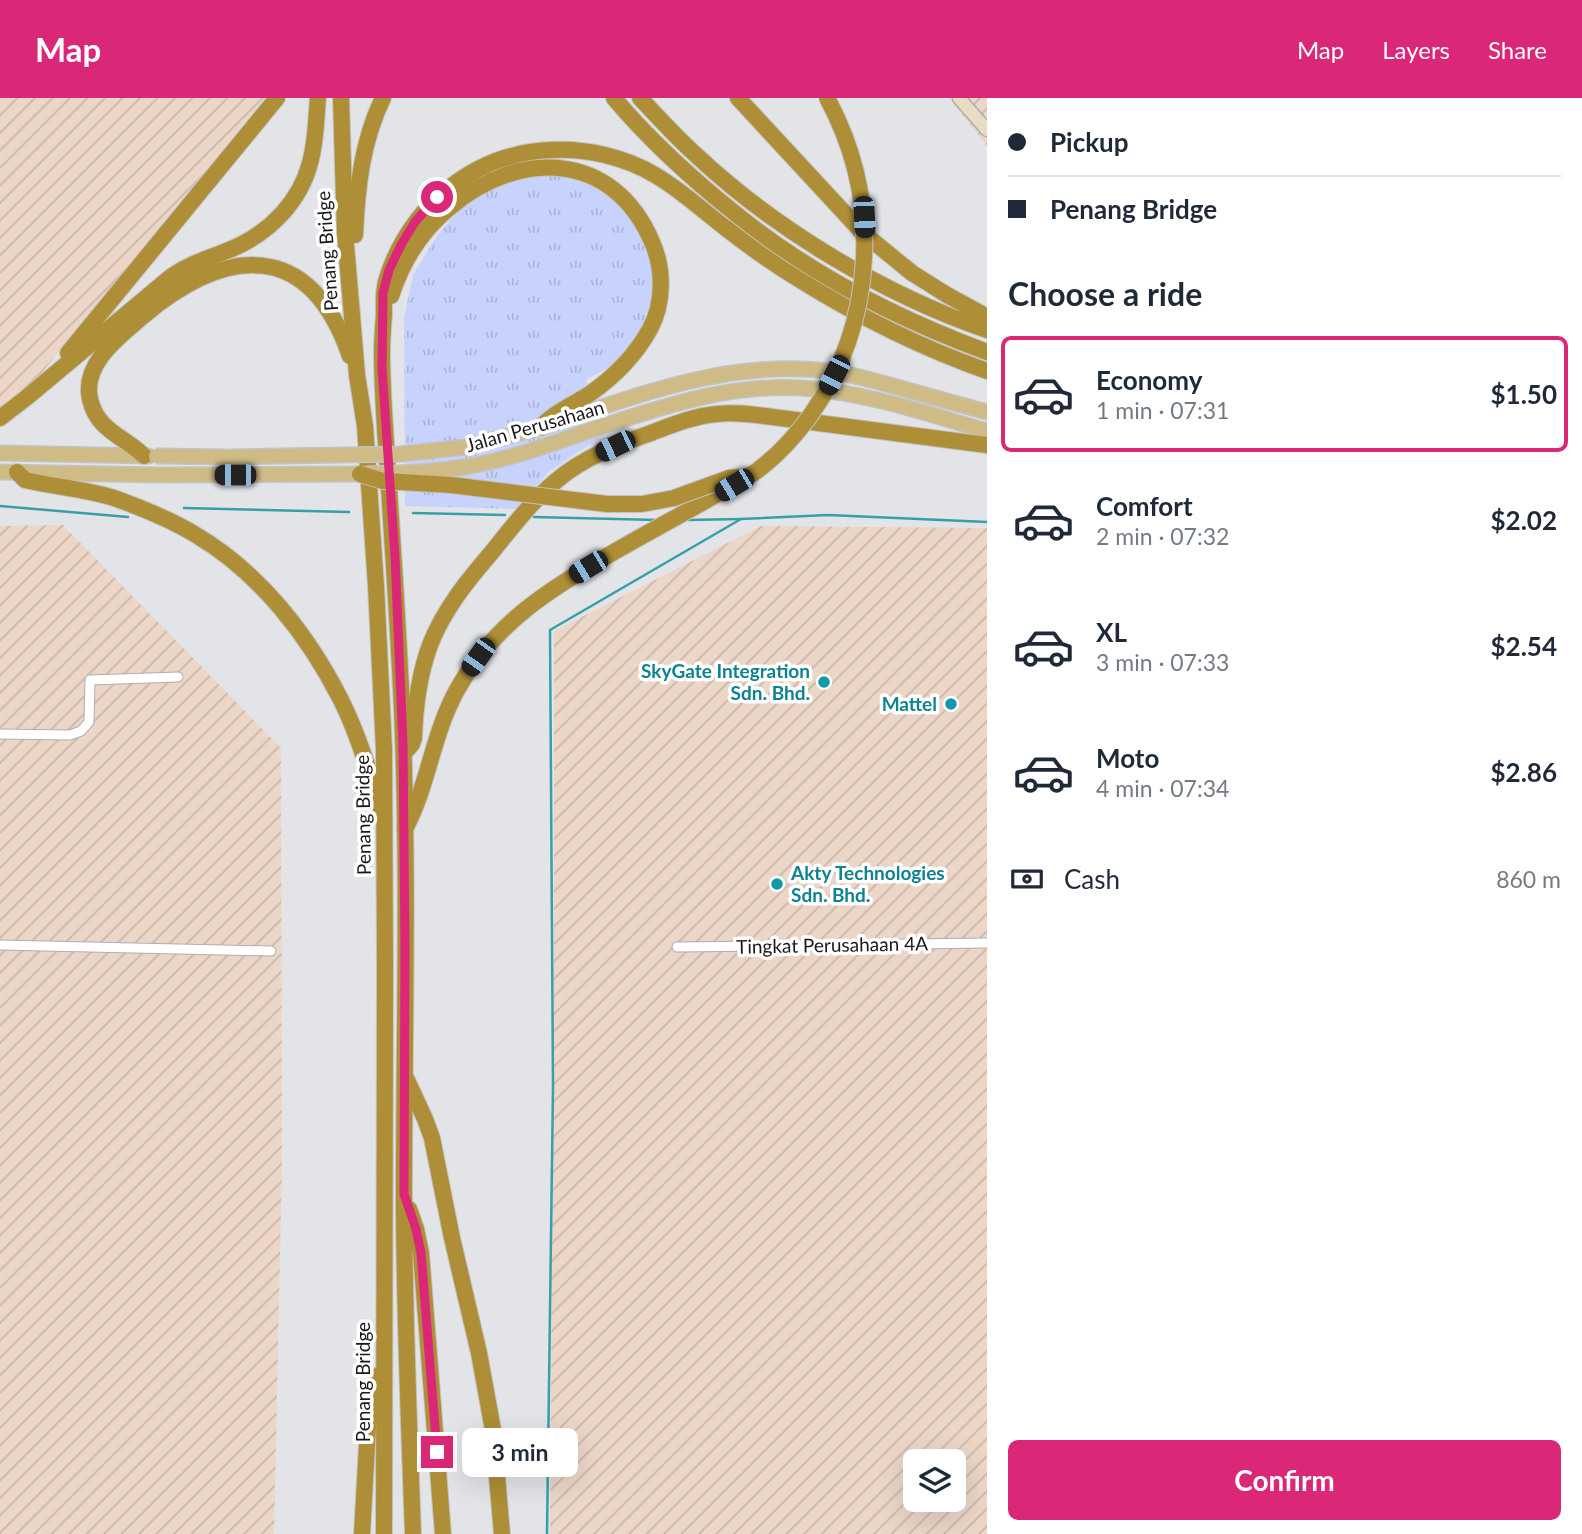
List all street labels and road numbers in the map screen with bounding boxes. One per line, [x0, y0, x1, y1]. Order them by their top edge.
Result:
street label: Penang Bridge [311, 190, 342, 312]
street label: Jalan Perusahaan [463, 395, 607, 456]
street label: Penang Bridge [350, 755, 375, 875]
street label: Tingkat Perusahaan 4A [736, 931, 928, 958]
street label: Penang Bridge [351, 1322, 374, 1442]

